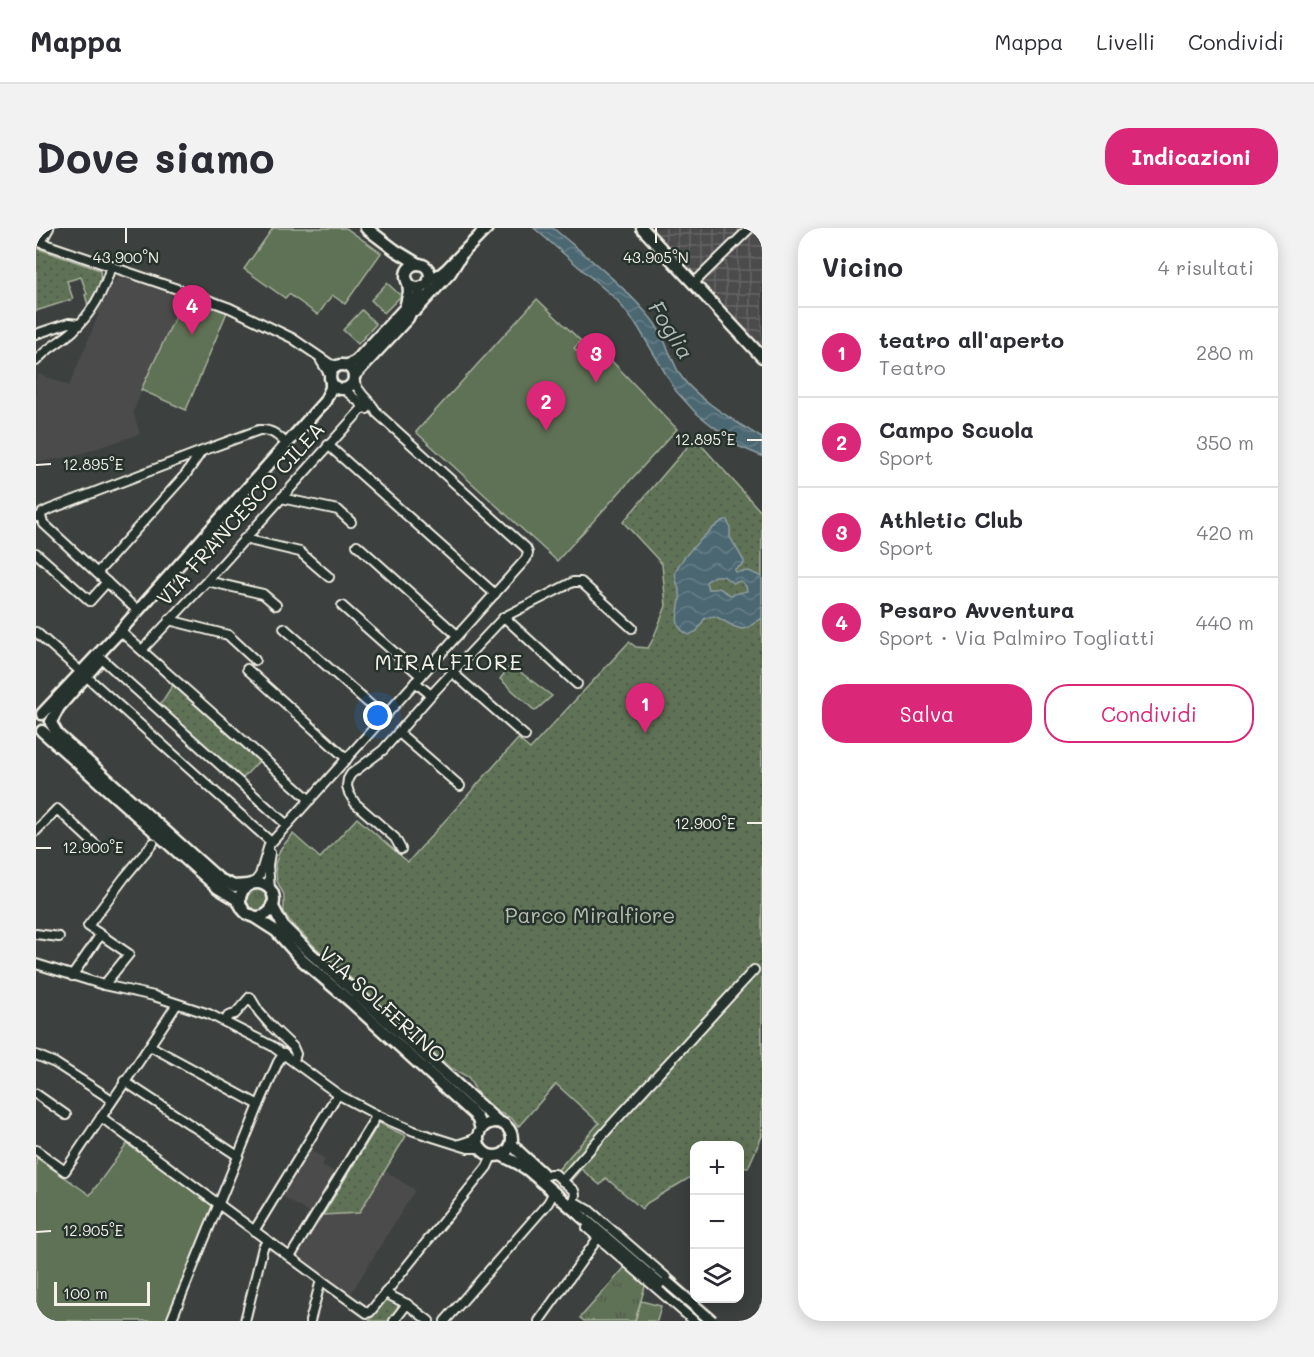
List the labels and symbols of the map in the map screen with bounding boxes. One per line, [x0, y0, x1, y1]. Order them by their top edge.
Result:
text: 43.900°N [93, 247, 159, 267]
text: 43.905°N [623, 247, 689, 267]
pin: 4 [172, 285, 212, 335]
water label: Foglia [642, 295, 701, 365]
pin: 3 [576, 334, 616, 383]
pin: 2 [526, 382, 566, 431]
street label: VIA FRANCESCO CILEA [150, 415, 330, 611]
text: 12.895°E [675, 429, 736, 449]
text: 12.895°E [63, 454, 124, 474]
district label: MIRALFIORE [374, 647, 524, 676]
pin: 1 [626, 684, 664, 733]
your location [363, 701, 392, 730]
text: 12.900°E [674, 813, 736, 833]
text: 12.900°E [62, 837, 124, 857]
park label: Parco Miralfiore [505, 901, 675, 928]
street label: VIA SOLFERINO [314, 940, 452, 1068]
text: 12.905°E [63, 1220, 124, 1240]
scale bar [54, 1279, 150, 1306]

